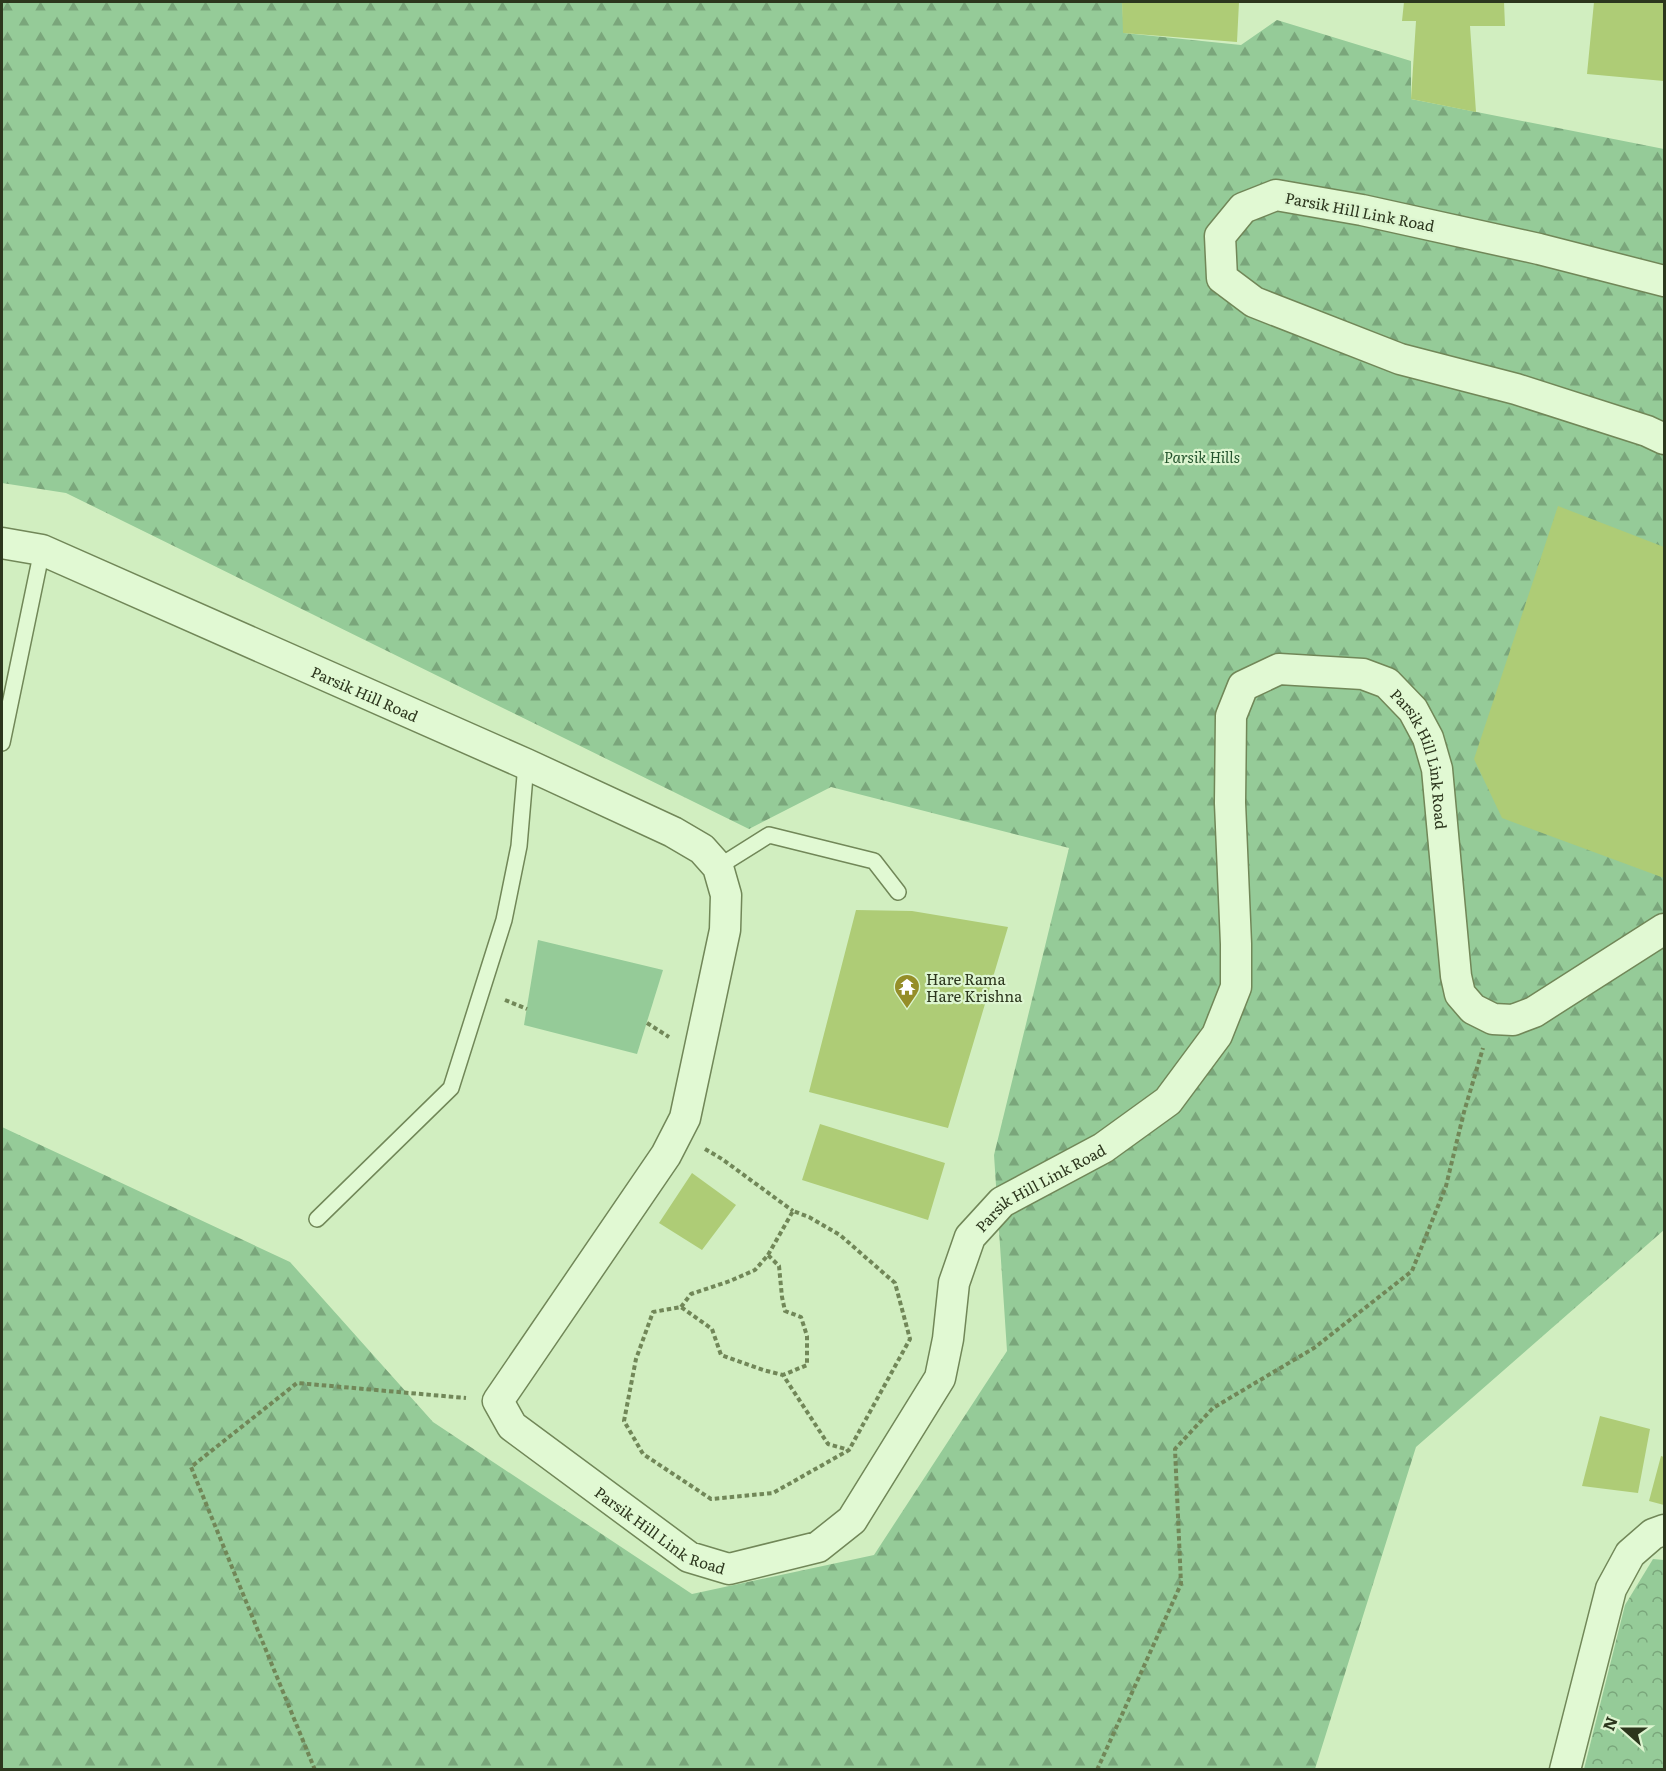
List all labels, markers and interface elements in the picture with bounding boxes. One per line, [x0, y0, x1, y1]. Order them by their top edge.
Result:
street label: Parsik Hill Link Road [1283, 185, 1437, 237]
park label: Parsik Hills [1164, 445, 1240, 468]
street label: Parsik Hill Road [308, 659, 422, 727]
street label: Parsik Hill Link Road [1386, 682, 1454, 830]
place label: Hare Rama Hare Krishna [926, 967, 1023, 1007]
temple icon: Hare Rama Hare Krishna [892, 972, 922, 1010]
street label: Parsik Hill Link Road [969, 1137, 1109, 1236]
street label: Parsik Hill Link Road [590, 1480, 728, 1579]
north arrow [1594, 1699, 1654, 1759]
text: N [1595, 1713, 1623, 1734]

